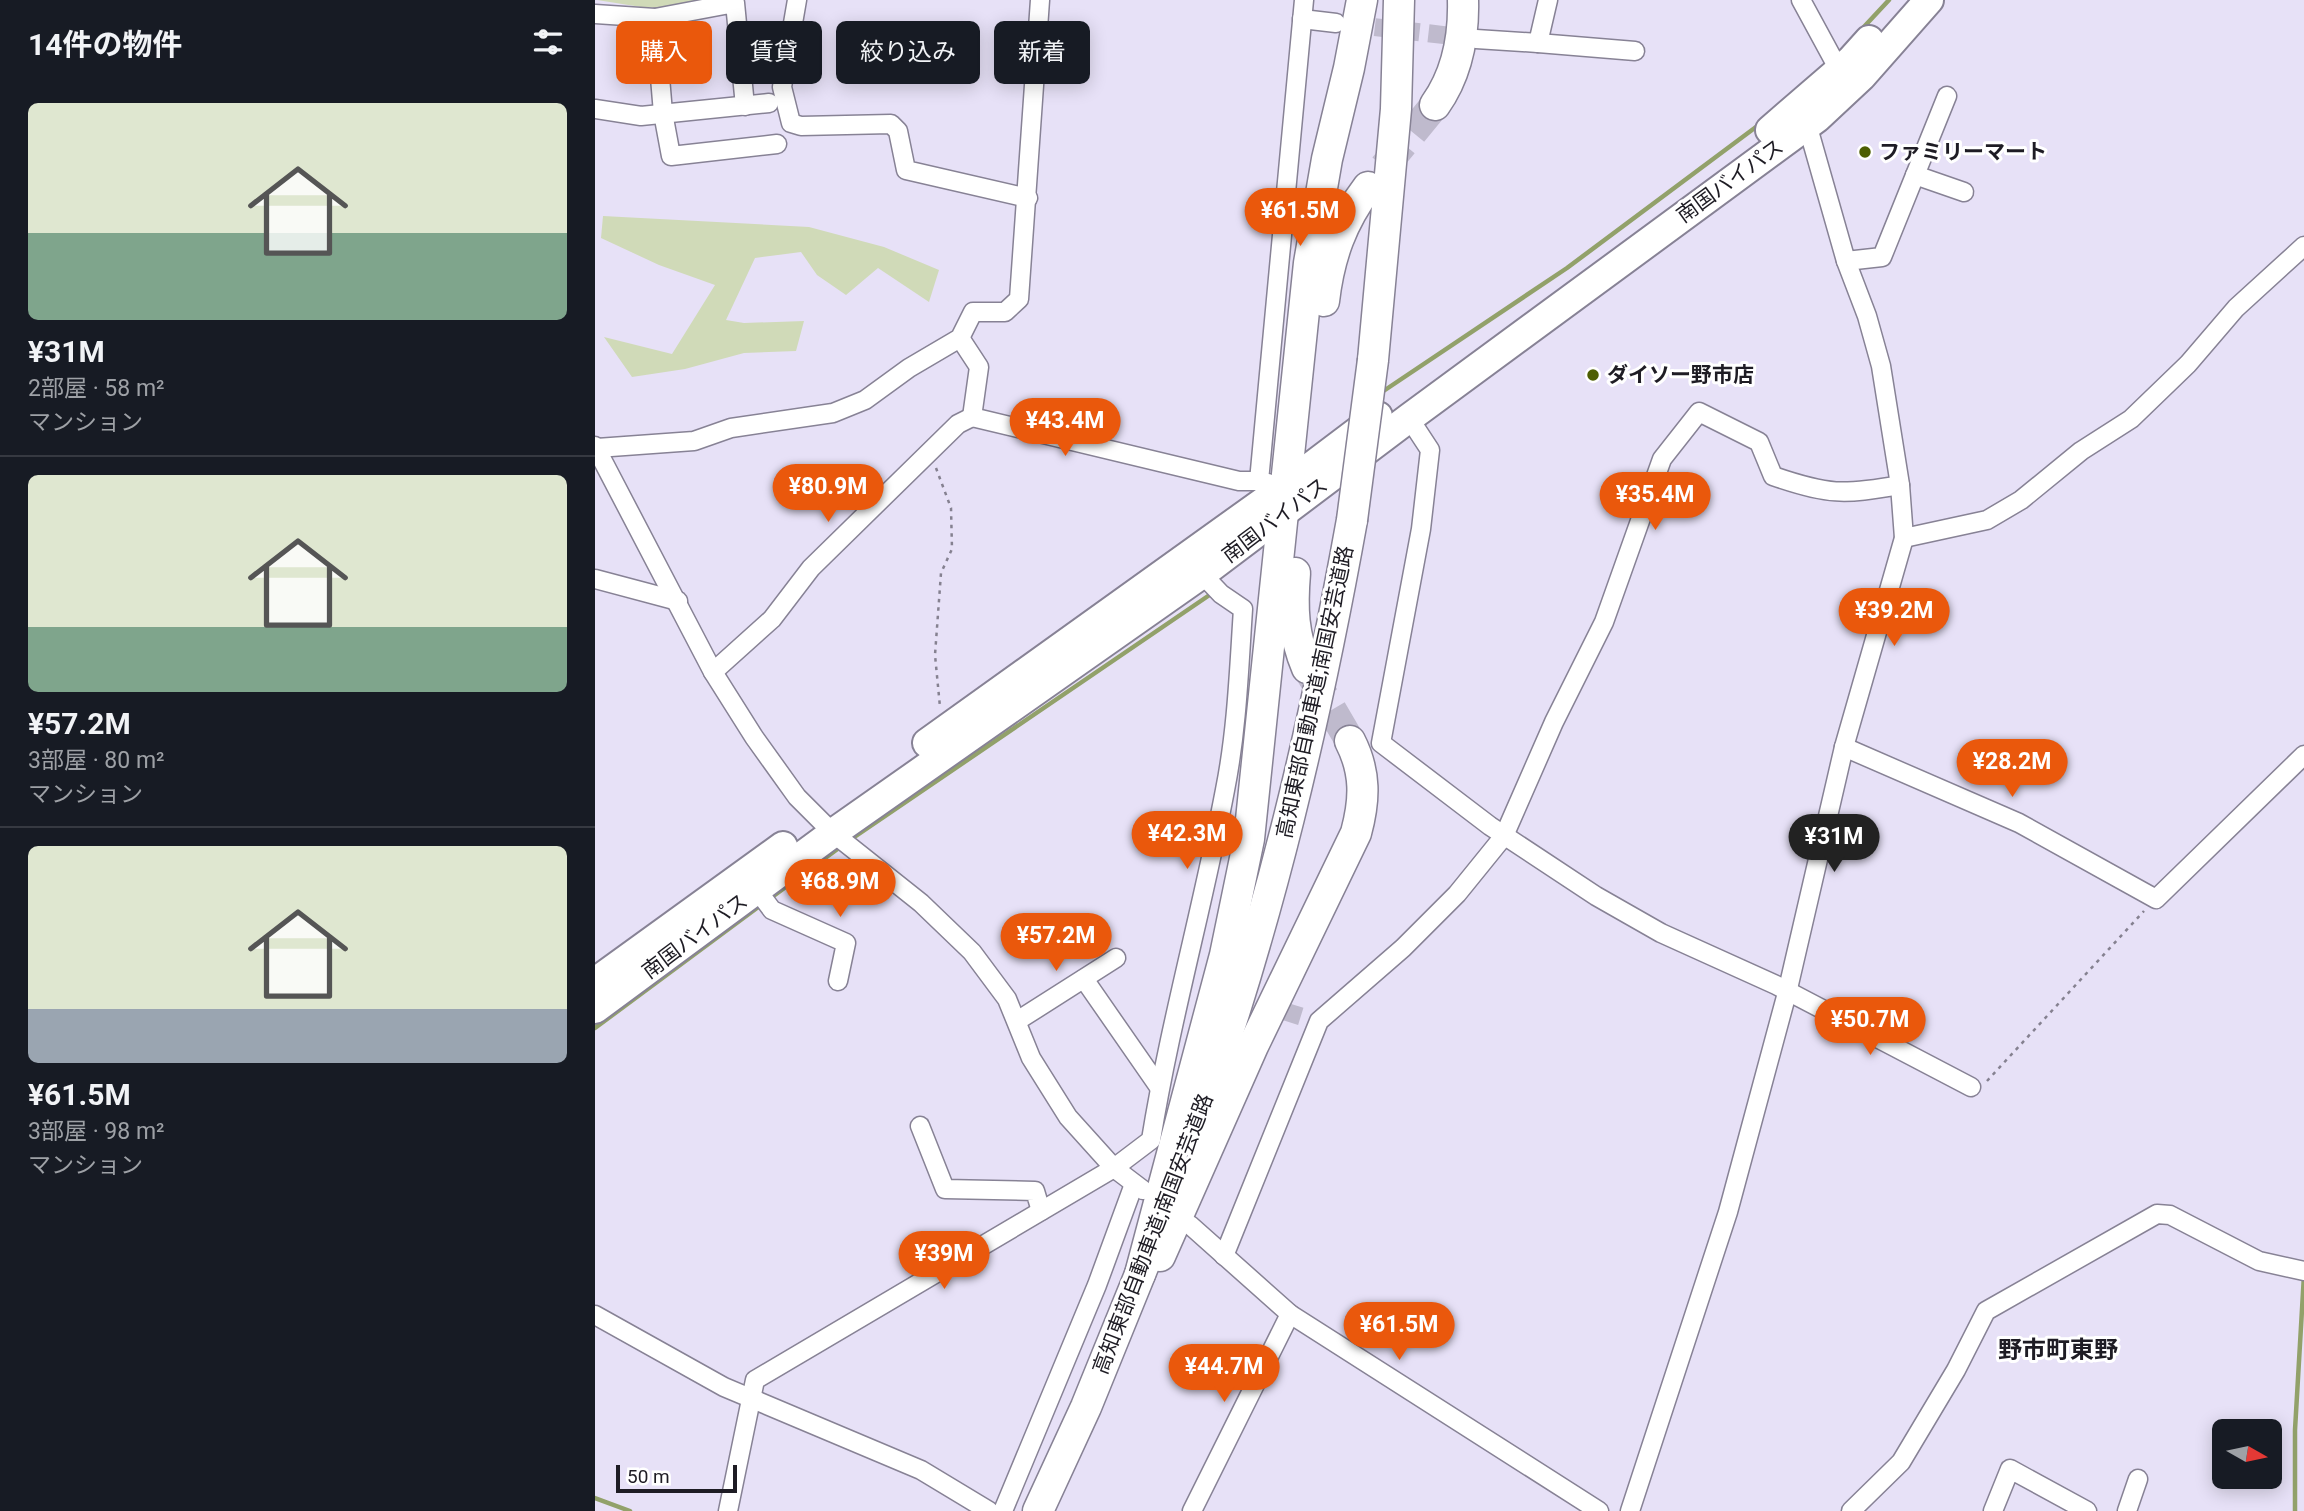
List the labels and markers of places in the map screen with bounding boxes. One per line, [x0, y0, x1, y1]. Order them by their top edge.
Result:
place label: ファミリーマート [1879, 140, 2047, 164]
marker: ファミリーマート [1857, 144, 1873, 160]
pin: ¥61.5M [1243, 188, 1357, 248]
place label: ダイソー野市店 [1607, 363, 1754, 387]
marker: ダイソー野市店 [1585, 367, 1601, 383]
pin: ¥43.4M [1008, 398, 1122, 458]
pin: ¥80.9M [771, 464, 885, 524]
pin: ¥35.4M [1598, 472, 1712, 532]
pin: ¥39.2M [1837, 588, 1951, 648]
pin: ¥28.2M [1955, 740, 2069, 799]
pin: ¥42.3M [1130, 812, 1244, 871]
pin: ¥31M [1793, 814, 1875, 874]
pin: ¥68.9M [783, 860, 897, 919]
pin: ¥57.2M [999, 914, 1113, 973]
pin: ¥50.7M [1813, 998, 1927, 1057]
pin: ¥39M [903, 1232, 985, 1291]
pin: ¥61.5M [1342, 1302, 1456, 1362]
pin: ¥44.7M [1167, 1344, 1281, 1404]

